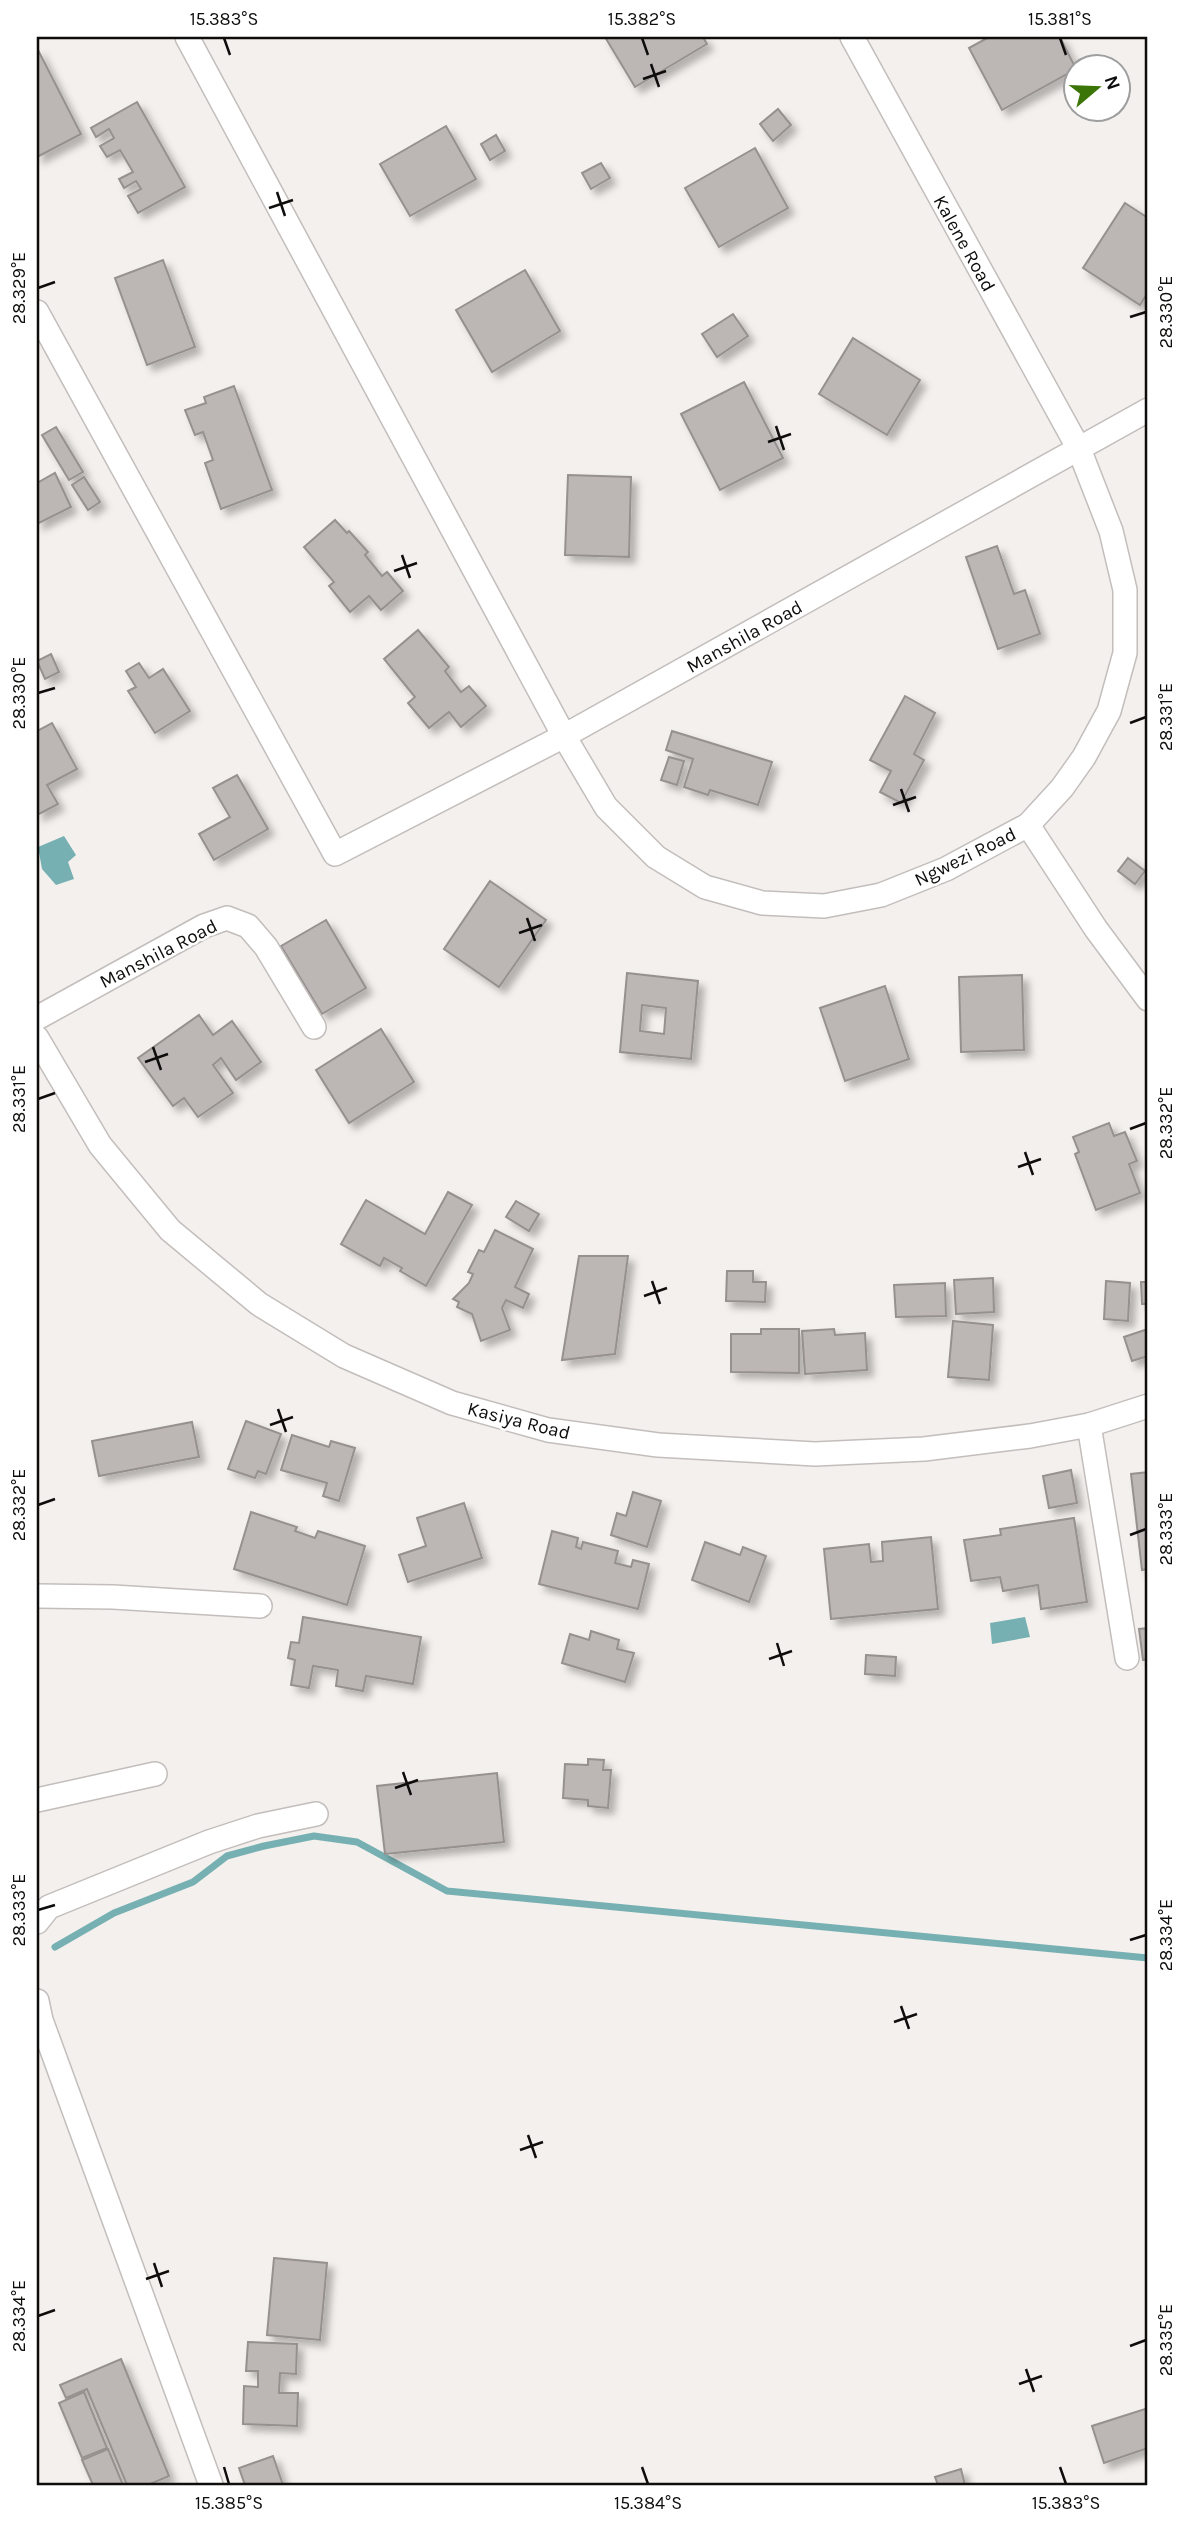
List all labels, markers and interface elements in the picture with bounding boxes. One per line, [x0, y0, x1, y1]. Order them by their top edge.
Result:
text: 15.383°S [190, 8, 258, 30]
text: 15.382°S [608, 8, 676, 30]
text: 15.381°S [1028, 8, 1092, 30]
north arrow [1062, 52, 1132, 122]
text: N [1100, 73, 1125, 93]
street label: Kalene Road [929, 192, 1000, 295]
text: 28.329°E [8, 252, 30, 324]
text: 28.330°E [1155, 276, 1177, 348]
street label: Manshila Road [683, 596, 806, 678]
text: 28.330°E [8, 657, 30, 729]
text: 28.331°E [1155, 683, 1177, 751]
street label: Ngwezi Road [911, 823, 1020, 891]
street label: Manshila Road [96, 915, 221, 993]
text: 28.331°E [8, 1065, 30, 1133]
text: 28.332°E [1155, 1087, 1177, 1159]
street label: Kasiya Road [465, 1398, 572, 1444]
text: 28.332°E [8, 1469, 30, 1541]
text: 28.333°E [1155, 1493, 1177, 1565]
text: 28.333°E [8, 1874, 30, 1946]
text: 28.334°E [1155, 1899, 1177, 1971]
text: 28.334°E [8, 2280, 30, 2352]
text: 28.335°E [1155, 2304, 1177, 2376]
text: 15.385°S [195, 2492, 263, 2514]
text: 15.384°S [614, 2492, 682, 2514]
text: 15.383°S [1032, 2492, 1100, 2514]

